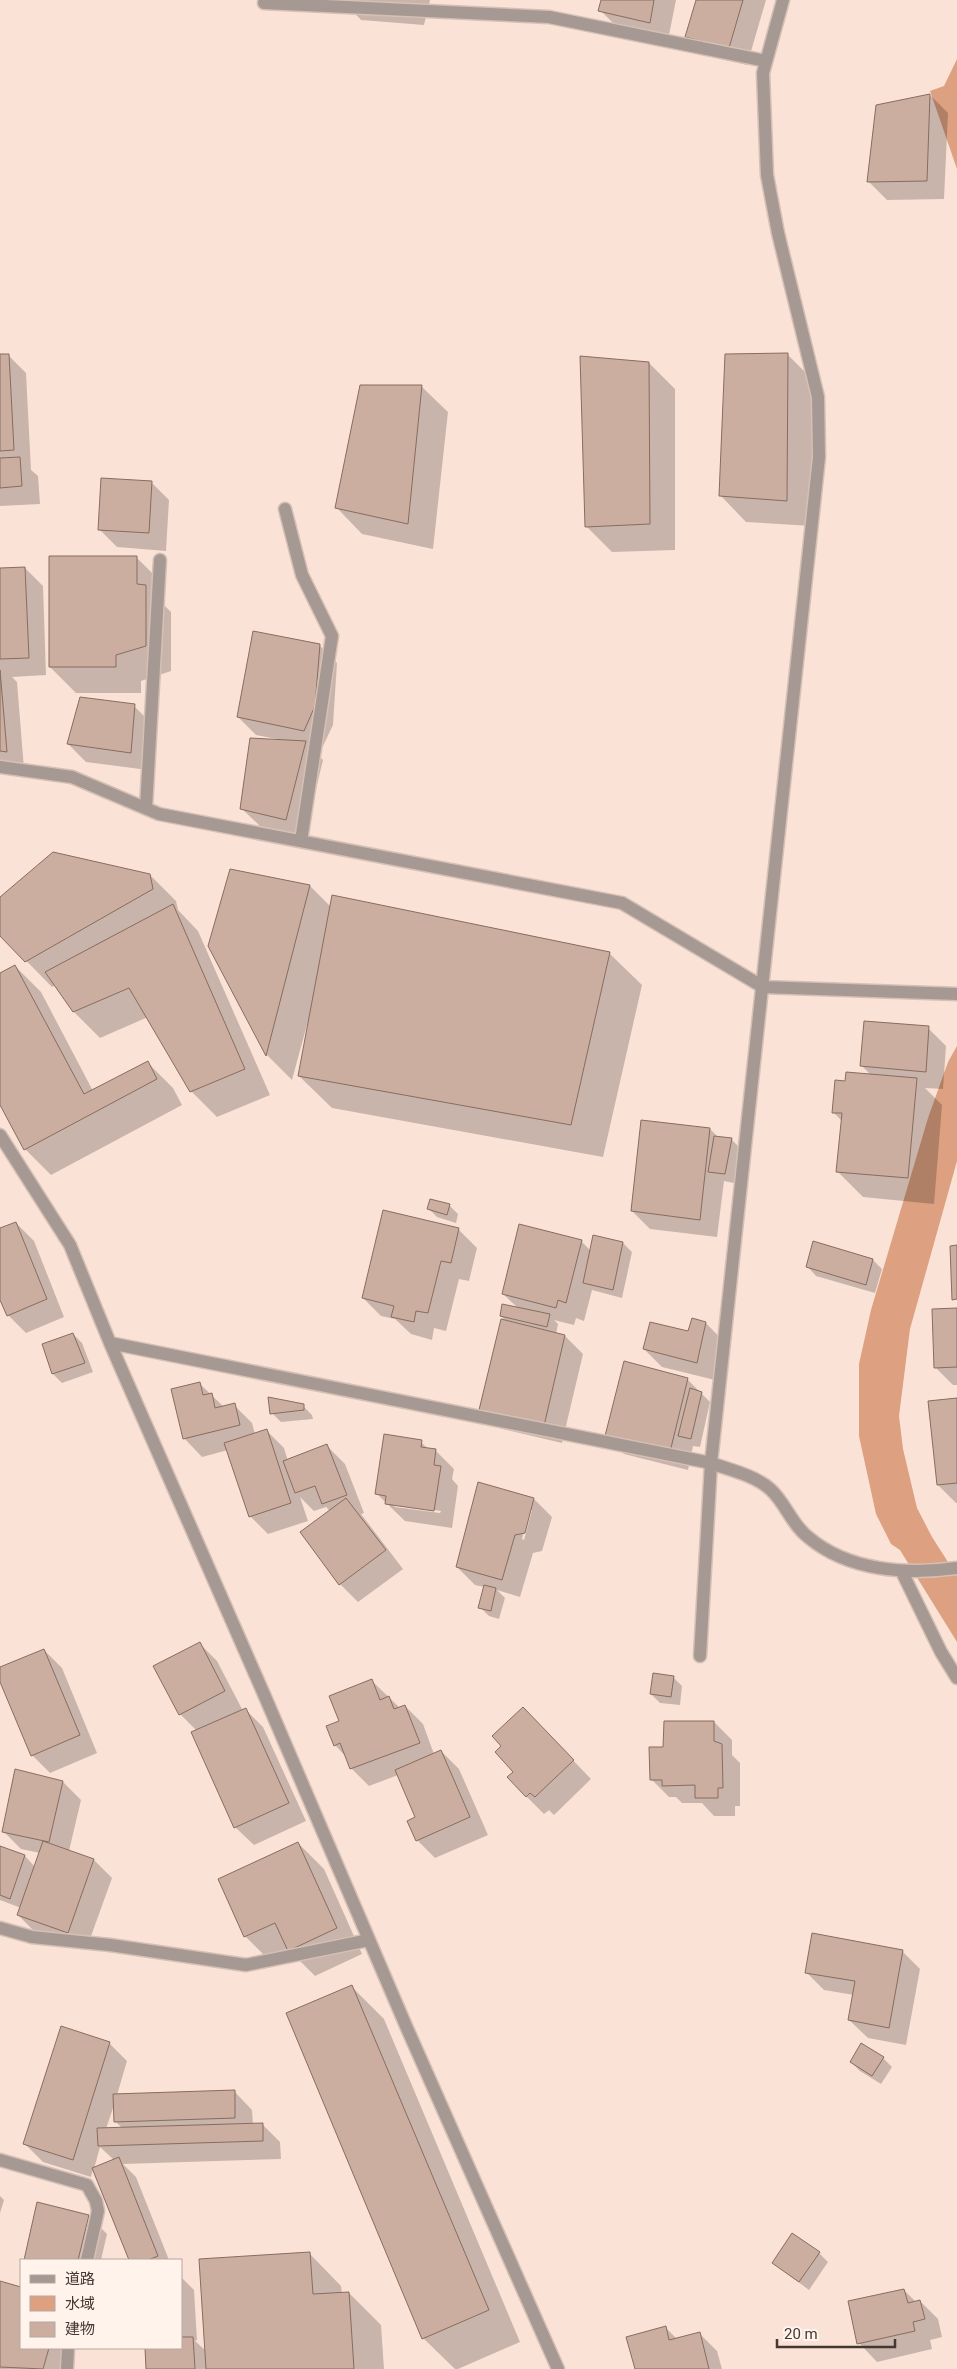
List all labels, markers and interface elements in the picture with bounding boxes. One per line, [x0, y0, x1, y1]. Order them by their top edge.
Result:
legend [20, 2259, 182, 2349]
text: 道路 [65, 2270, 95, 2288]
text: 水域 [65, 2295, 95, 2313]
scale bar [777, 2316, 894, 2348]
text: 建物 [65, 2320, 95, 2338]
text: 20 m [784, 2325, 818, 2343]

